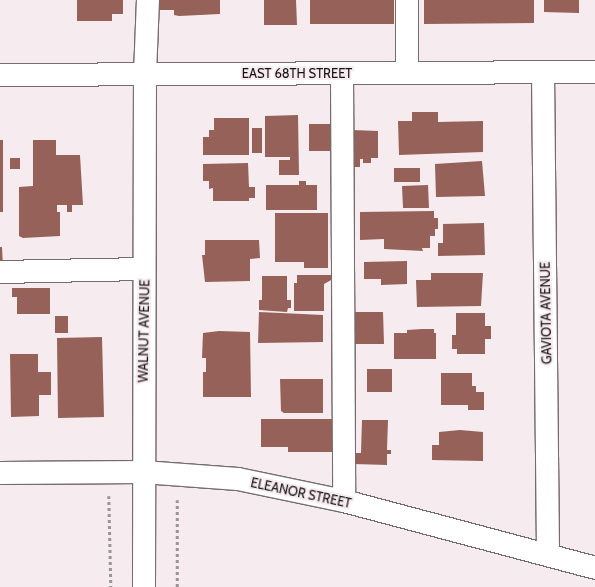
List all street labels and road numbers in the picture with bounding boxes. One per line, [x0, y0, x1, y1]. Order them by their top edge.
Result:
street label: EAST 68TH STREET [242, 65, 352, 81]
street label: GAVIOTA AVENUE [537, 262, 555, 364]
street label: WALNUT AVENUE [135, 279, 153, 383]
street label: ELEANOR STREET [249, 475, 353, 511]

